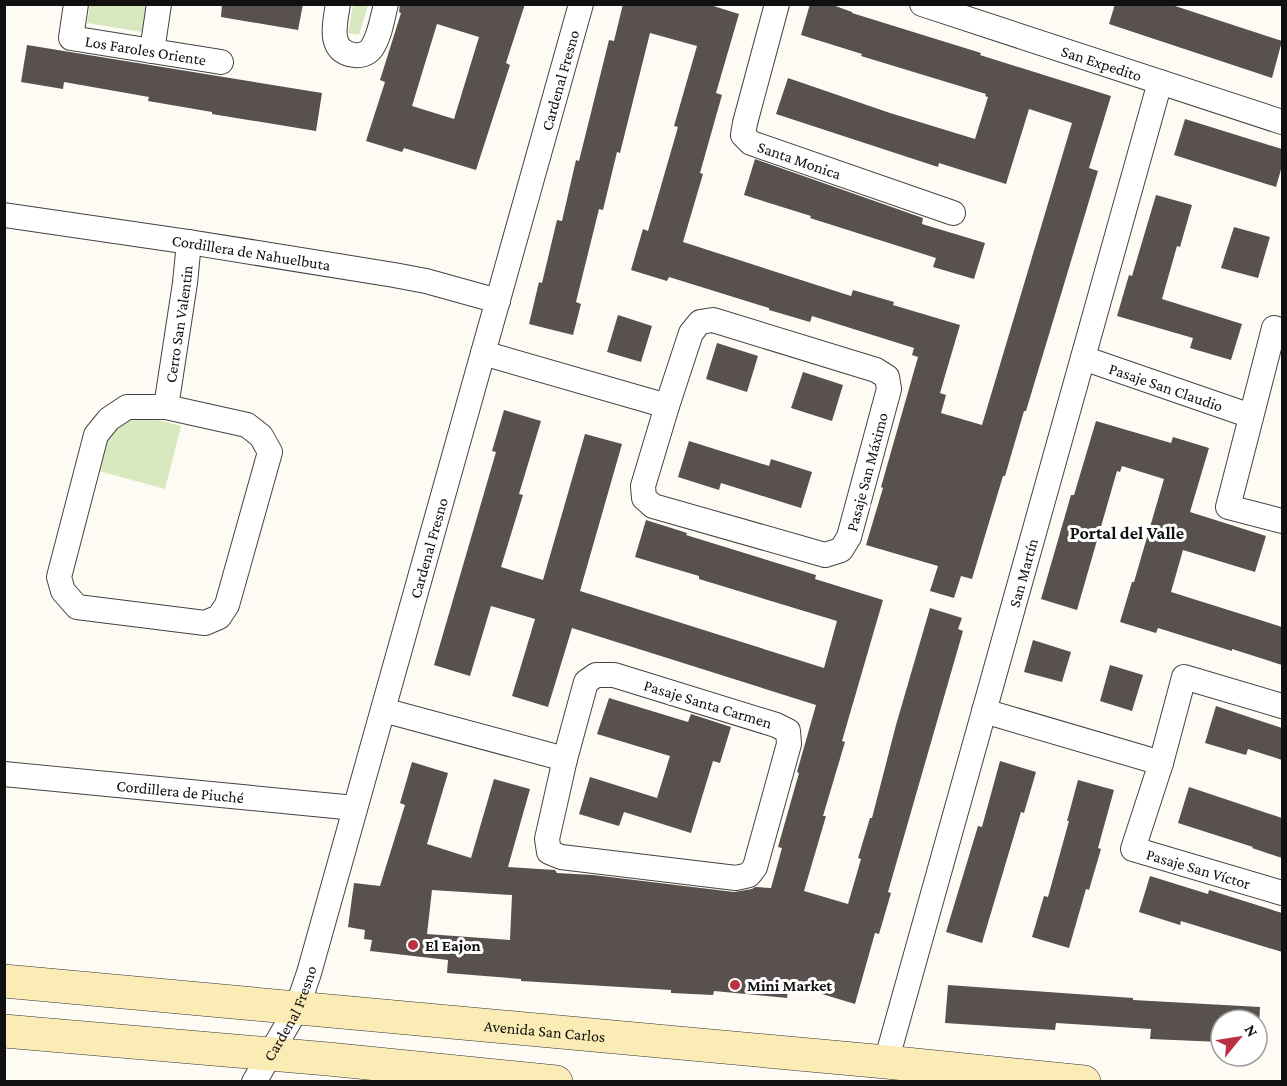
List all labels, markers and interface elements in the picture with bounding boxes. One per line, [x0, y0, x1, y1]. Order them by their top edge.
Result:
street label: Cardenal Fresno [537, 28, 582, 132]
street label: Los Faroles Oriente [84, 32, 207, 68]
street label: San Expedito [1059, 42, 1144, 84]
street label: Santa Monica [756, 137, 844, 182]
street label: Cordillera de Nahuelbuta [171, 231, 332, 273]
street label: Cerro San Valentin [161, 264, 195, 384]
street label: Pasaje San Claudio [1107, 359, 1225, 414]
street label: Pasaje San Máximo [843, 411, 892, 534]
street label: Cardenal Fresno [406, 496, 451, 600]
district label: Portal del Valle [1070, 523, 1184, 543]
street label: San Martín [1005, 536, 1041, 609]
street label: Pasaje Santa Carmen [642, 676, 774, 733]
street label: Cordillera de Piuché [116, 776, 245, 806]
street label: Pasaje San Víctor [1144, 845, 1253, 892]
place label: El Eajon [425, 937, 481, 955]
marker: El Eajon [406, 938, 420, 952]
street label: Cardenal Fresno [260, 964, 319, 1064]
place label: Mini Market [747, 977, 832, 994]
marker: Mini Market [728, 978, 742, 992]
north arrow [1209, 1008, 1269, 1068]
street label: Avenida San Carlos [483, 1017, 606, 1045]
text: N [1241, 1022, 1262, 1040]

